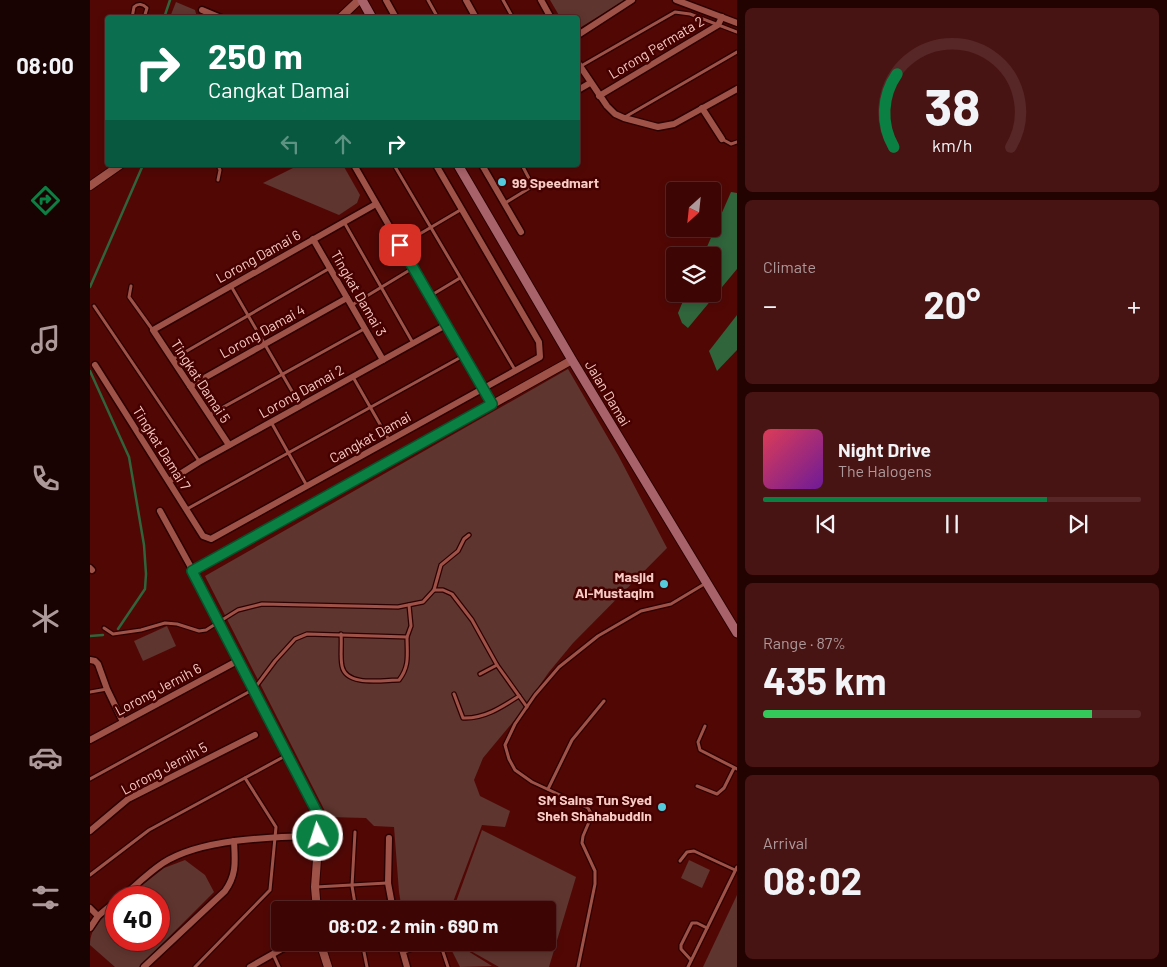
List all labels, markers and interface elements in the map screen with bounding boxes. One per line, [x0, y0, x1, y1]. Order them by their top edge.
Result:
street label: Lorong Permata 2 [605, 12, 707, 82]
text: 250 m [208, 34, 303, 76]
icon: right [125, 35, 190, 100]
text: 08:00 [16, 52, 74, 78]
text: 38 [924, 74, 980, 136]
text: Cangkat Damai [208, 76, 350, 102]
icon: left [276, 130, 304, 158]
icon: ahead [329, 130, 357, 158]
icon: right [382, 130, 410, 158]
text: km/h [932, 134, 972, 156]
place label: 99 Speedmart [512, 174, 599, 191]
marker: 99 Speedmart [496, 176, 508, 188]
north arrow [666, 182, 721, 238]
map controls [666, 182, 721, 302]
icon: directions [28, 183, 63, 218]
pin [379, 224, 421, 266]
street label: Lorong Damai 6 [213, 226, 303, 286]
icon: arrive [386, 231, 414, 259]
street label: Tingkat Damai 3 [328, 247, 390, 339]
button: layers [666, 247, 721, 302]
text: Climate [763, 257, 816, 276]
text: 20° [923, 281, 981, 327]
text: − [763, 288, 777, 322]
text: + [1127, 288, 1141, 322]
street label: Lorong Damai 4 [216, 301, 308, 361]
icon: music [28, 322, 63, 357]
street label: Tingkat Damai 5 [168, 336, 234, 426]
street label: Jalan Damai [582, 357, 634, 429]
street label: Lorong Damai 2 [256, 361, 346, 421]
street label: Tingkat Damai 7 [129, 403, 195, 493]
street label: Cangkat Damai [326, 408, 414, 466]
text: Night Drive [838, 438, 931, 461]
icon: phone [28, 461, 63, 496]
text: The Halogens [838, 461, 932, 480]
icon: previous [812, 510, 840, 538]
icon: pause [938, 510, 966, 538]
icon: next [1064, 510, 1092, 538]
place label: Masjid Al-Mustaqim [575, 568, 654, 601]
marker: Masjid Al-Mustaqim [658, 578, 670, 590]
icon: climate [28, 601, 63, 636]
text: Range · 87% [763, 633, 846, 652]
text: 435 km [763, 657, 887, 703]
street label: Lorong Jernih 6 [112, 659, 204, 719]
street label: Lorong Jernih 5 [118, 738, 210, 798]
icon: car [28, 740, 63, 775]
place label: SM Sains Tun Syed Sheh Shahabuddin [537, 791, 652, 824]
marker: SM Sains Tun Syed Sheh Shahabuddin [656, 801, 668, 813]
position arrow [291, 809, 343, 861]
text: Arrival [763, 833, 808, 852]
text: 08:02 [763, 857, 862, 903]
icon: filters [28, 880, 63, 915]
speed limit sign: 40 [105, 886, 170, 951]
text: 08:02 · 2 min · 690 m [329, 914, 498, 937]

